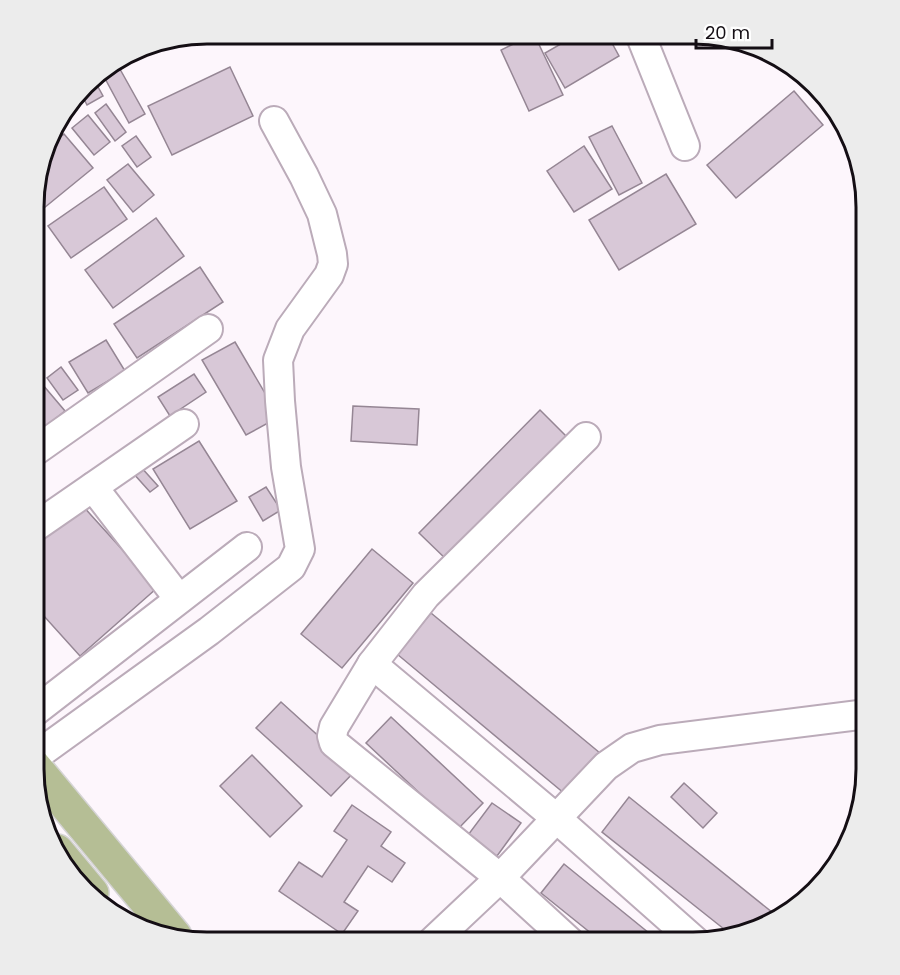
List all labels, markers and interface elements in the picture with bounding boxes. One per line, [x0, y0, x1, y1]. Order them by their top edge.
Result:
scale bar [696, 12, 772, 50]
text: 20 m [705, 20, 750, 45]

